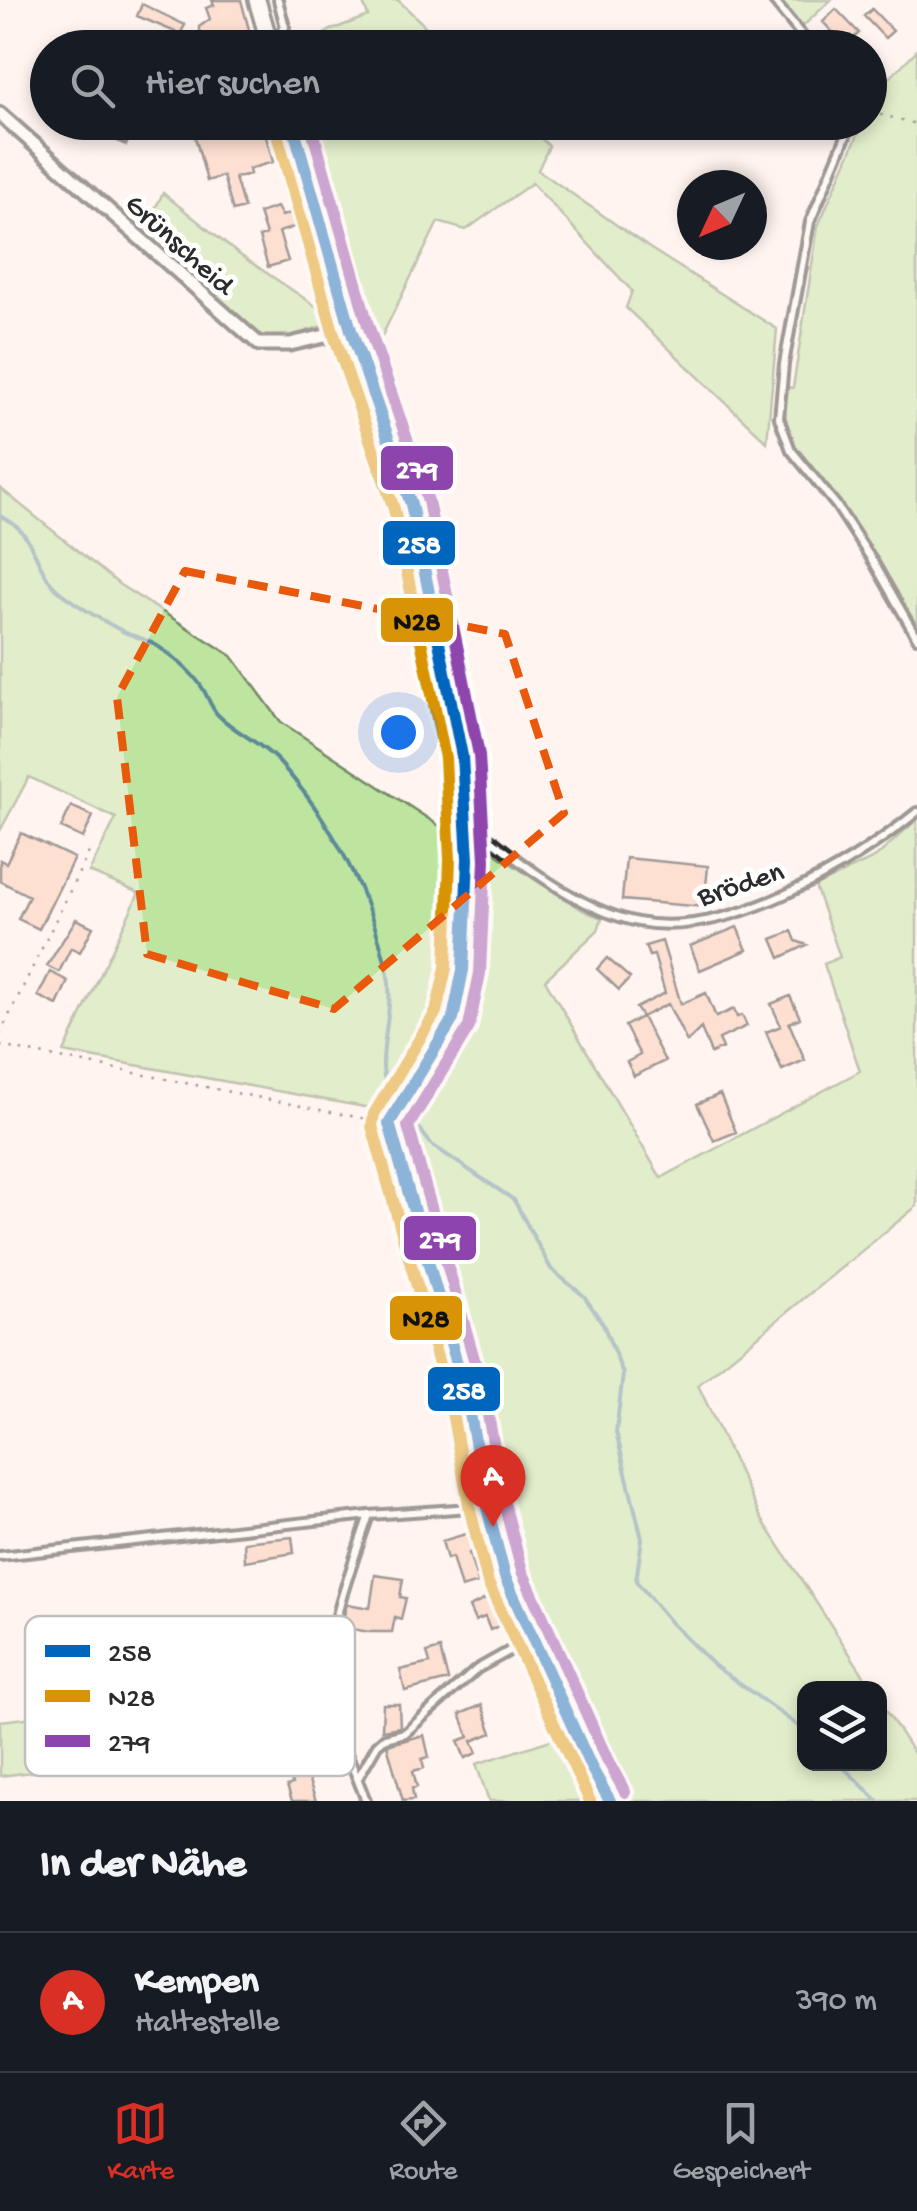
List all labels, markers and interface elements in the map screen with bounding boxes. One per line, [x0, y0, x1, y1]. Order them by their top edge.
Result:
search box [30, 30, 887, 140]
icon: search [65, 58, 120, 113]
text: Hier suchen [145, 63, 320, 107]
north arrow [677, 170, 767, 260]
street label: Grünscheid [116, 188, 242, 306]
line badge: 279 [379, 444, 455, 492]
text: 279 [396, 456, 438, 489]
line badge: 258 [381, 519, 457, 567]
text: 258 [397, 531, 441, 564]
line badge: N28 [379, 596, 455, 644]
text: N28 [393, 608, 441, 641]
your location [373, 707, 424, 758]
street label: Bröden [693, 856, 789, 917]
line badge: 279 [402, 1214, 478, 1262]
text: 279 [419, 1226, 461, 1259]
line badge: N28 [388, 1294, 464, 1342]
text: N28 [402, 1305, 450, 1338]
line badge: 258 [426, 1365, 502, 1413]
text: 258 [442, 1377, 486, 1410]
pin: A [460, 1444, 526, 1527]
legend [25, 1616, 355, 1776]
text: 258 [108, 1639, 152, 1672]
map controls [797, 1681, 887, 1771]
button: layers [797, 1681, 887, 1771]
text: N28 [108, 1684, 155, 1717]
text: 279 [108, 1729, 150, 1762]
text: In der Nähe [40, 1842, 246, 1891]
text: Kempen [135, 1961, 259, 2005]
text: A [63, 1983, 82, 2021]
text: 390 m [796, 1983, 877, 2021]
text: Haltestelle [135, 2005, 280, 2043]
tab: Karte [107, 2096, 174, 2189]
tab: Route [389, 2096, 457, 2189]
tab: Gespeichert [672, 2096, 810, 2189]

